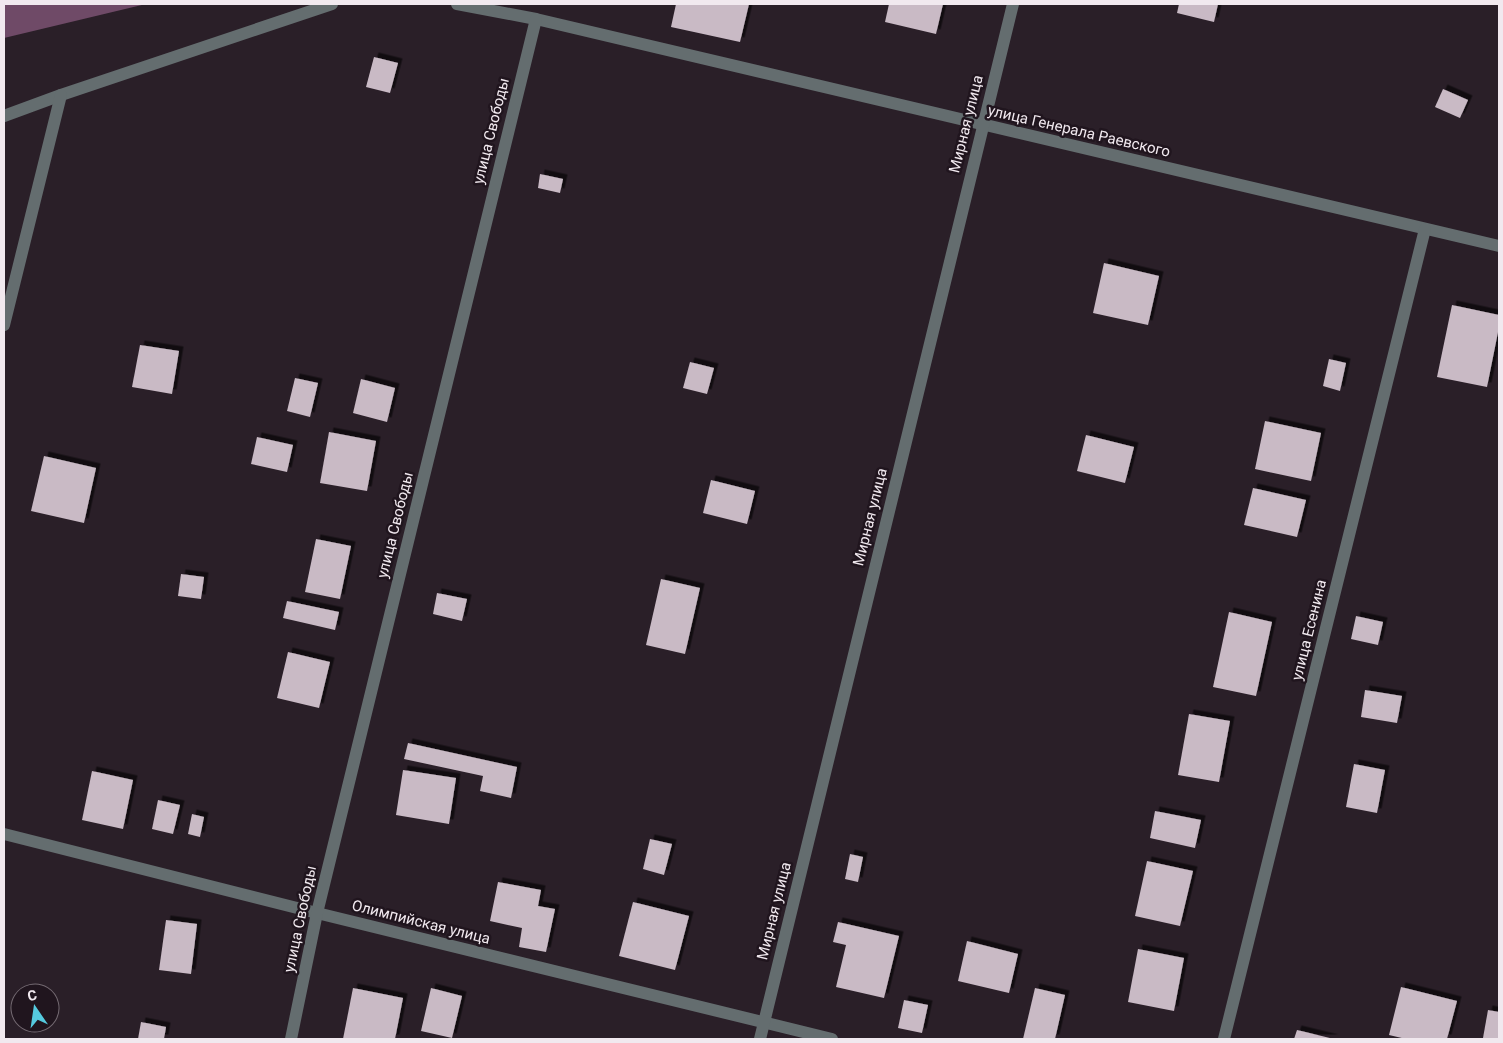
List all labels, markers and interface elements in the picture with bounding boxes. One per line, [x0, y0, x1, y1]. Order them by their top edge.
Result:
street label: Мирная улица [945, 73, 987, 175]
street label: улица Свободы [469, 76, 513, 186]
street label: улица Генерала Раевского [986, 101, 1172, 161]
street label: Мирная улица [849, 466, 891, 568]
street label: улица Свободы [373, 470, 417, 580]
street label: улица Есенина [1288, 578, 1330, 682]
street label: Мирная улица [753, 860, 795, 962]
street label: улица Свободы [280, 864, 320, 974]
street label: Олимпийская улица [350, 896, 492, 948]
north arrow [10, 983, 60, 1033]
text: С [26, 987, 38, 1004]

